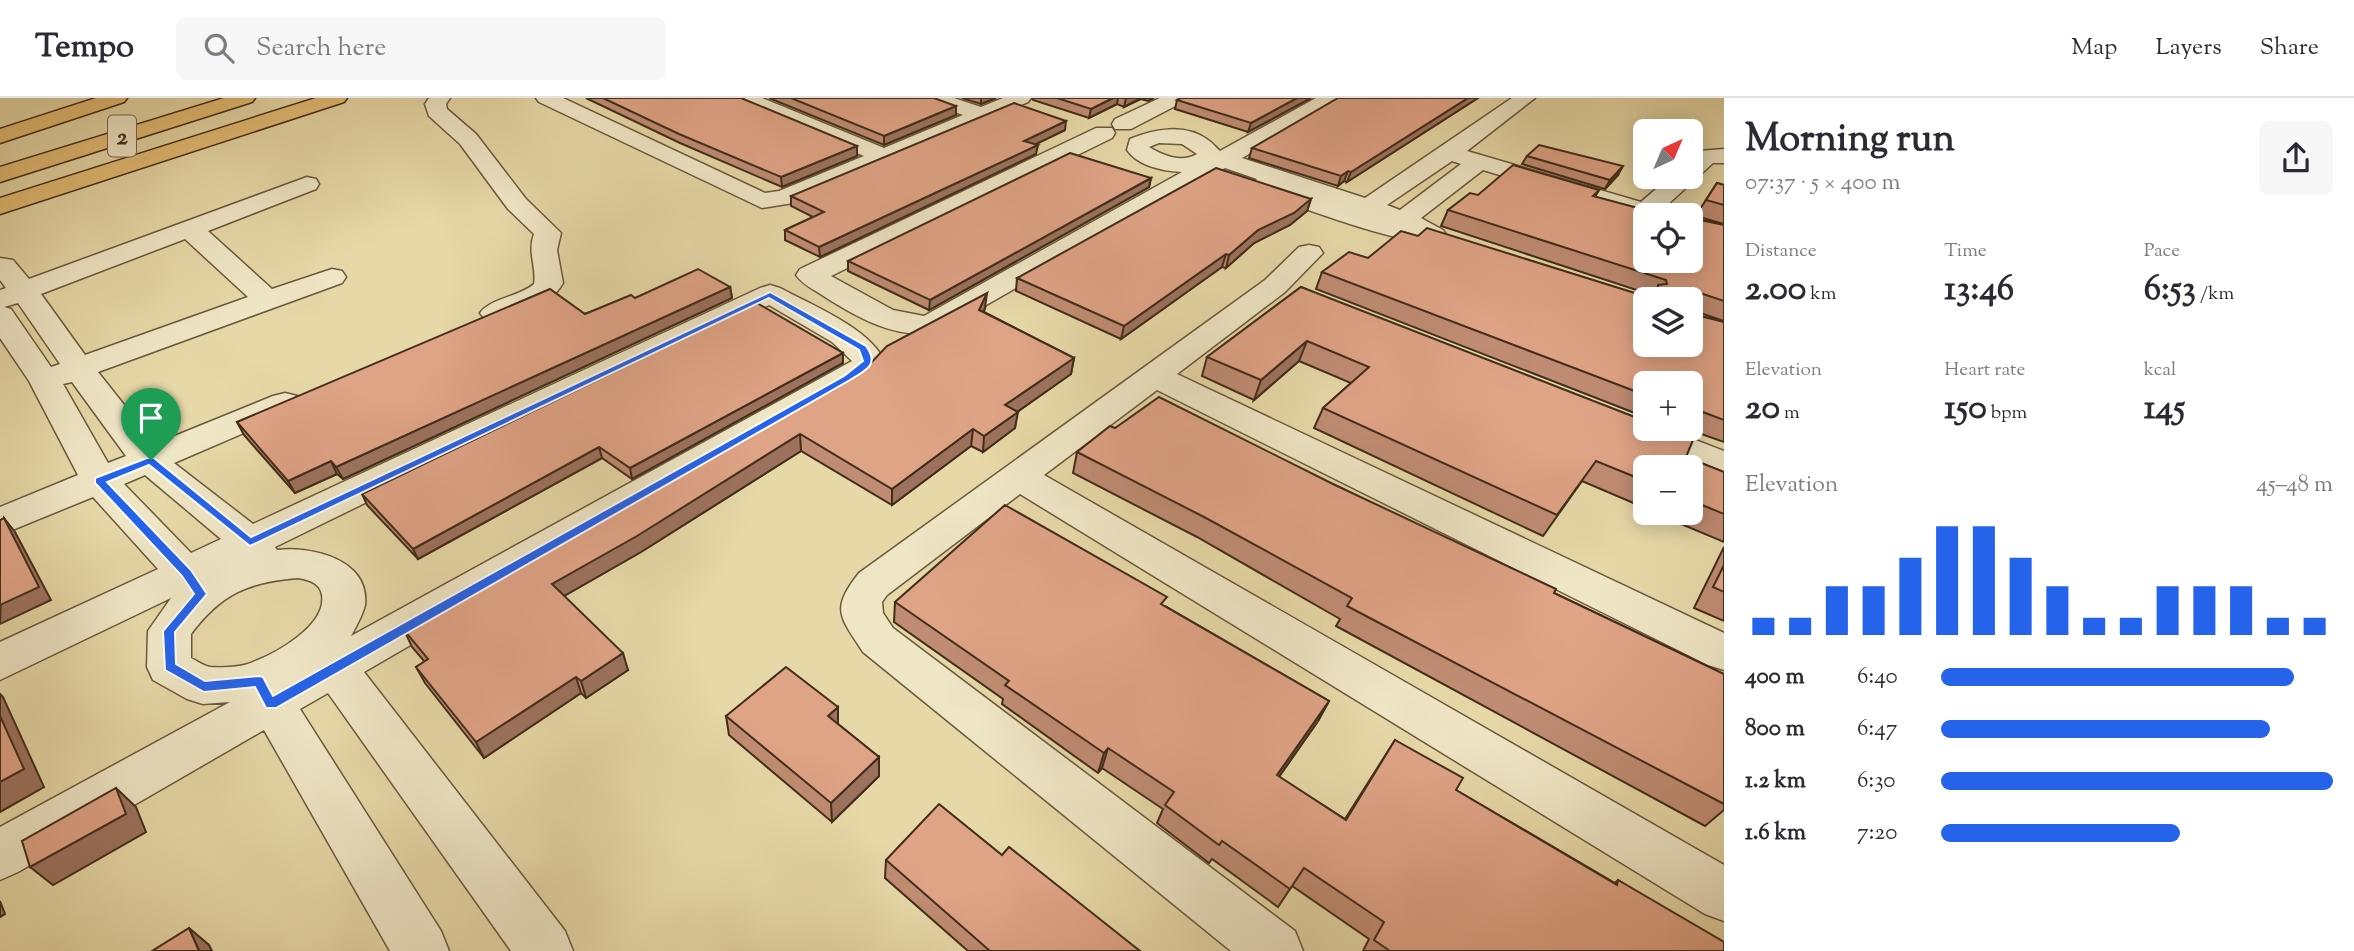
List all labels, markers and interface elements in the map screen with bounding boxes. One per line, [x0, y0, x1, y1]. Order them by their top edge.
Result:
search box [176, 17, 666, 80]
text: Tempo [35, 24, 134, 72]
icon: search [200, 29, 238, 67]
text: Search here [256, 30, 386, 67]
text: Map [2071, 31, 2117, 65]
text: Layers [2155, 31, 2222, 65]
text: Share [2260, 31, 2319, 65]
text: Morning run [1745, 114, 1955, 168]
road number: 2 [108, 116, 136, 156]
north arrow [1633, 119, 1703, 189]
map controls [1633, 119, 1703, 525]
button: share [2259, 121, 2333, 195]
text: 07:37 · 5 × 400 m [1745, 167, 1901, 200]
button: locate [1633, 203, 1703, 273]
text: Distance [1745, 238, 1817, 265]
text: Time [1944, 238, 1987, 265]
text: Pace [2144, 238, 2180, 265]
text: 2.00 [1745, 265, 1806, 316]
text: 13:46 [1944, 265, 2014, 316]
text: 6:53 [2144, 265, 2196, 316]
text: km [1806, 281, 1836, 308]
text: /km [2196, 281, 2234, 308]
button: layers [1633, 287, 1703, 357]
text: Elevation [1745, 357, 1822, 384]
text: Heart rate [1944, 357, 2025, 384]
text: kcal [2144, 357, 2176, 384]
button: + [1633, 371, 1703, 441]
text: 20 [1745, 384, 1780, 435]
text: 150 [1944, 384, 1987, 435]
text: 145 [2144, 384, 2185, 435]
pin [121, 388, 181, 460]
icon: arrive [132, 399, 170, 437]
text: m [1780, 400, 1800, 427]
text: bpm [1987, 400, 2027, 427]
button: − [1633, 455, 1703, 525]
text: Elevation [1745, 469, 1838, 502]
text: 45–48 m [2256, 469, 2333, 502]
text: 400 m [1745, 661, 1805, 694]
text: 6:40 [1857, 661, 1898, 694]
text: 800 m [1745, 713, 1805, 746]
text: 6:47 [1857, 713, 1897, 746]
text: 1.2 km [1745, 765, 1806, 798]
text: 6:30 [1857, 765, 1895, 798]
text: 1.6 km [1745, 817, 1806, 850]
text: 7:20 [1857, 817, 1897, 850]

